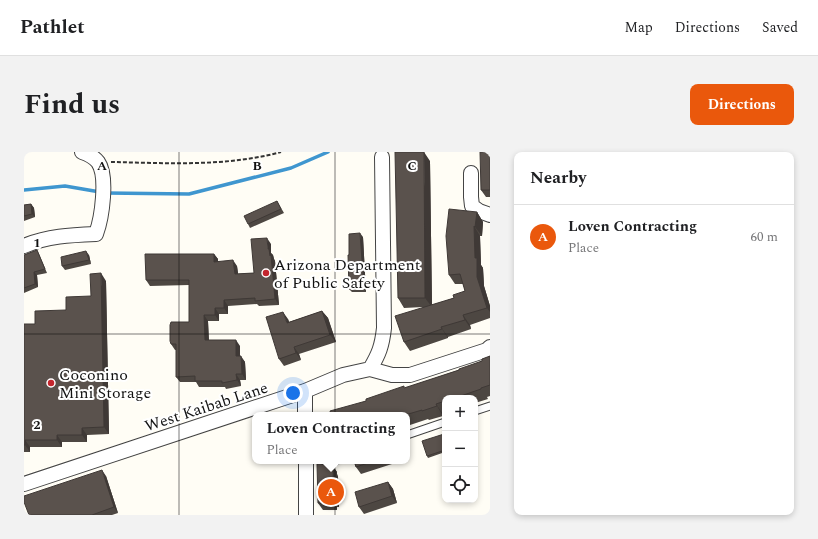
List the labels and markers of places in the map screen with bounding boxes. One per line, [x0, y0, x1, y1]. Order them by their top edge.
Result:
place label: Arizona Department of Public Safety [274, 253, 421, 295]
marker: Arizona Department of Public Safety [261, 268, 271, 278]
place label: Coconino Mini Storage [59, 363, 151, 405]
marker: Coconino Mini Storage [46, 378, 56, 388]
pin: A [318, 477, 344, 507]

